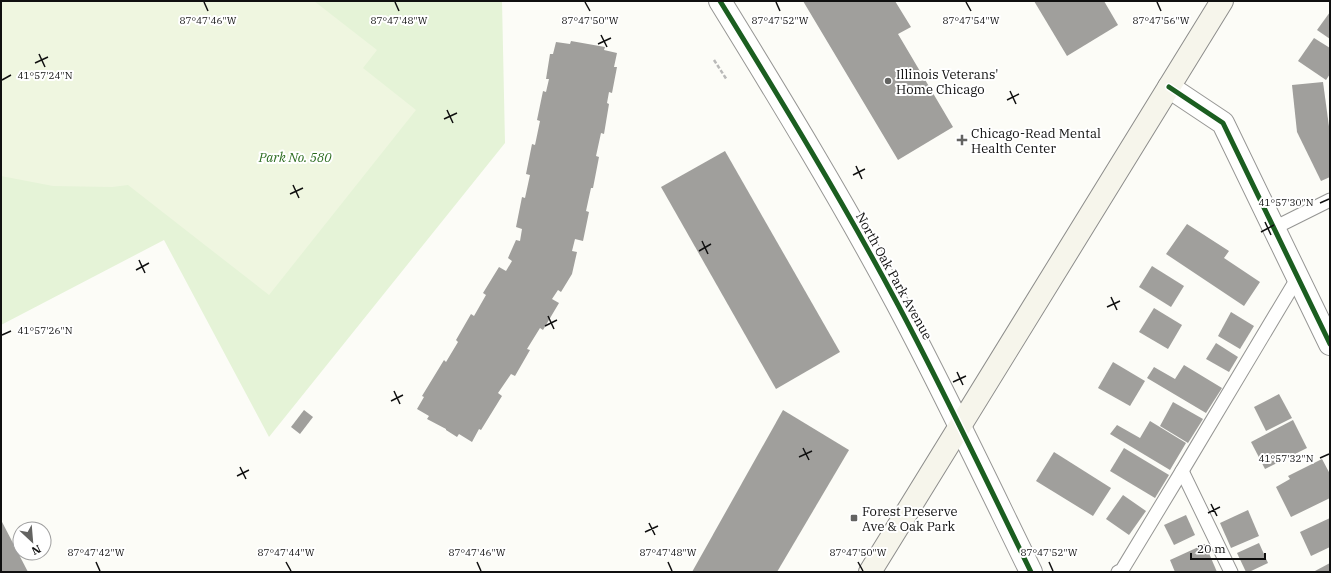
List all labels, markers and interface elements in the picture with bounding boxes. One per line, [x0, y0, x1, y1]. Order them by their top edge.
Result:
text: 87°47'46"W [179, 14, 237, 27]
text: 87°47'48"W [370, 14, 428, 27]
text: 87°47'50"W [561, 14, 619, 27]
text: 87°47'52"W [751, 14, 809, 27]
text: 87°47'54"W [942, 14, 1000, 27]
text: 87°47'56"W [1132, 14, 1190, 27]
place label: Illinois Veterans' Home Chicago [896, 66, 998, 98]
text: 41°57'24"N [18, 69, 73, 82]
marker: Illinois Veterans' Home Chicago [883, 76, 893, 86]
place label: Chicago-Read Mental Health Center [971, 125, 1101, 157]
marker: Chicago-Read Mental Health Center [956, 134, 968, 146]
park label: Park No. 580 [258, 149, 332, 166]
text: 41°57'30"N [1259, 196, 1314, 209]
street label: North Oak Park Avenue [852, 209, 936, 343]
text: 41°57'26"N [18, 324, 73, 337]
text: 41°57'32"N [1259, 452, 1314, 465]
place label: Forest Preserve Ave & Oak Park [862, 503, 958, 535]
marker: Forest Preserve Ave & Oak Park [849, 513, 859, 523]
north arrow [12, 521, 52, 561]
scale bar [1191, 535, 1265, 561]
text: 20 m [1197, 541, 1226, 556]
text: N [29, 542, 43, 558]
text: 87°47'42"W [67, 546, 125, 559]
text: 87°47'44"W [257, 546, 315, 559]
text: 87°47'46"W [448, 546, 506, 559]
text: 87°47'48"W [639, 546, 697, 559]
text: 87°47'50"W [829, 546, 887, 559]
text: 87°47'52"W [1020, 546, 1078, 559]

